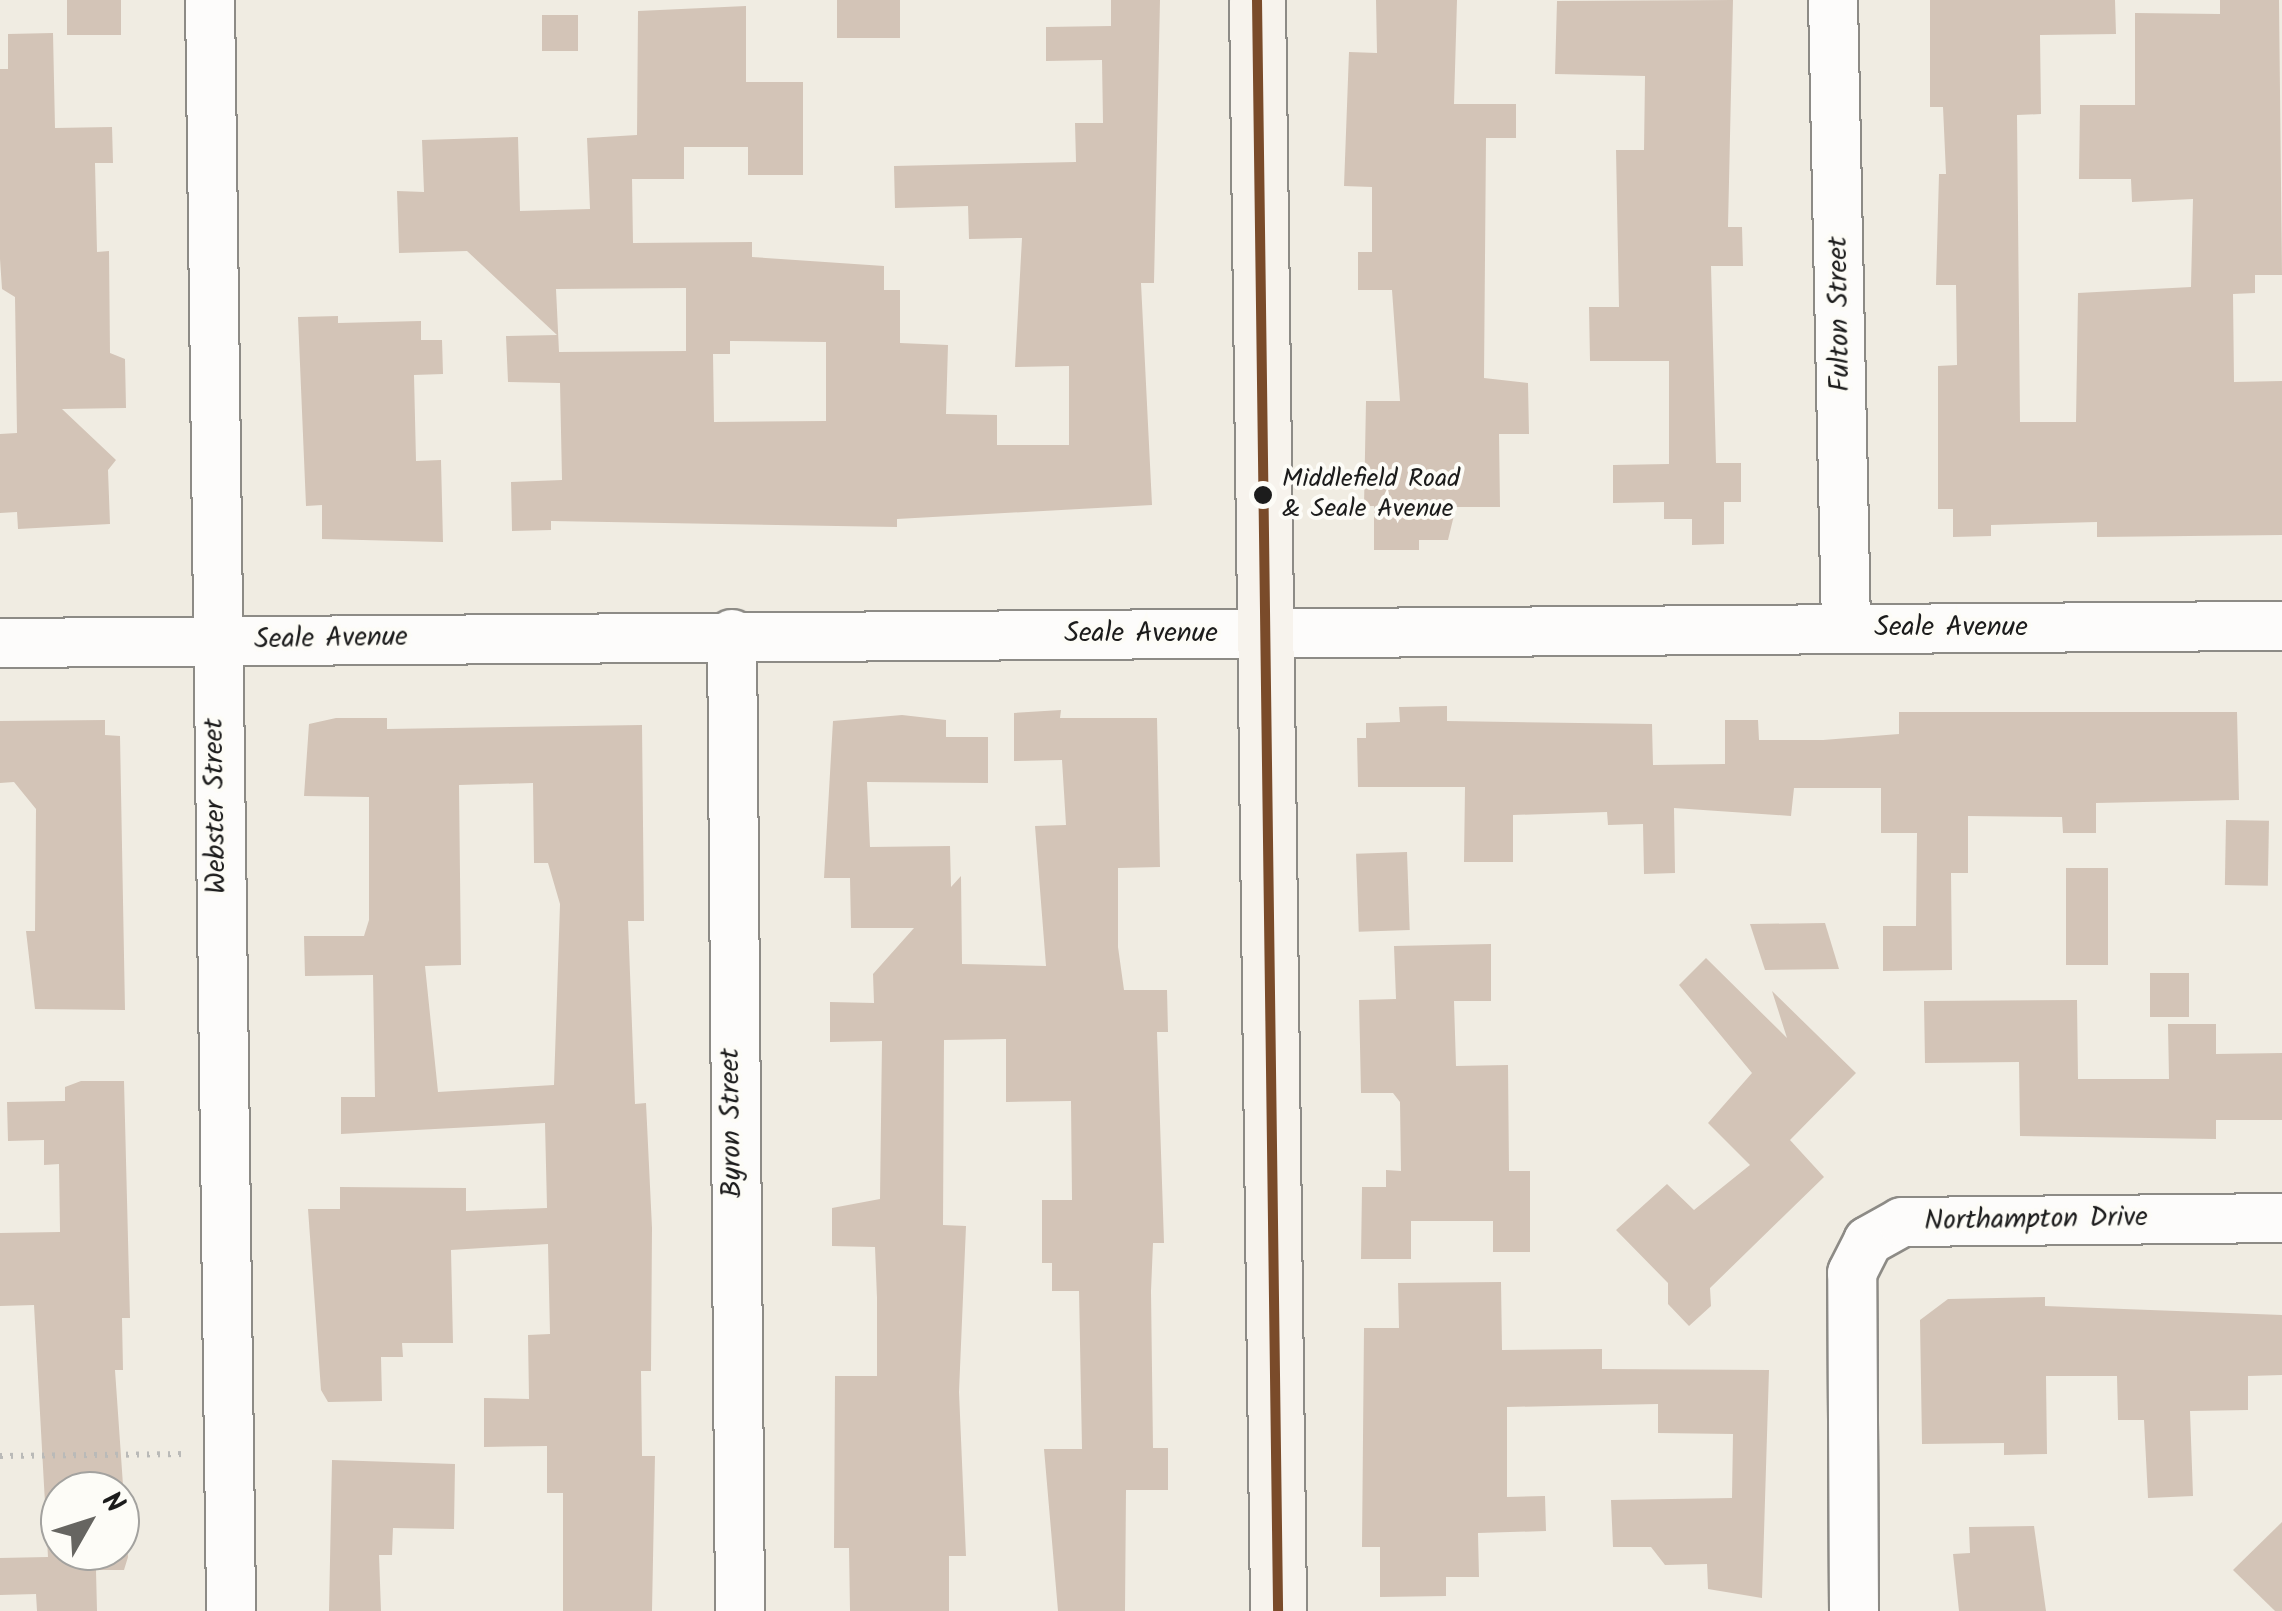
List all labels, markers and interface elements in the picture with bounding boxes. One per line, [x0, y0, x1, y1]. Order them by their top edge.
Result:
street label: Fulton Street [1822, 236, 1858, 392]
place label: Middlefield Road & Seale Avenue [1282, 464, 1460, 526]
marker: Middlefield Road & Seale Avenue [1253, 485, 1273, 505]
street label: Seale Avenue [1874, 611, 2028, 645]
street label: Seale Avenue [1064, 617, 1218, 651]
street label: Seale Avenue [254, 621, 408, 657]
street label: Webster Street [198, 718, 234, 894]
street label: Byron Street [714, 1048, 750, 1198]
street label: Northampton Drive [1924, 1201, 2148, 1239]
north arrow [40, 1471, 140, 1571]
text: N [89, 1482, 135, 1524]

